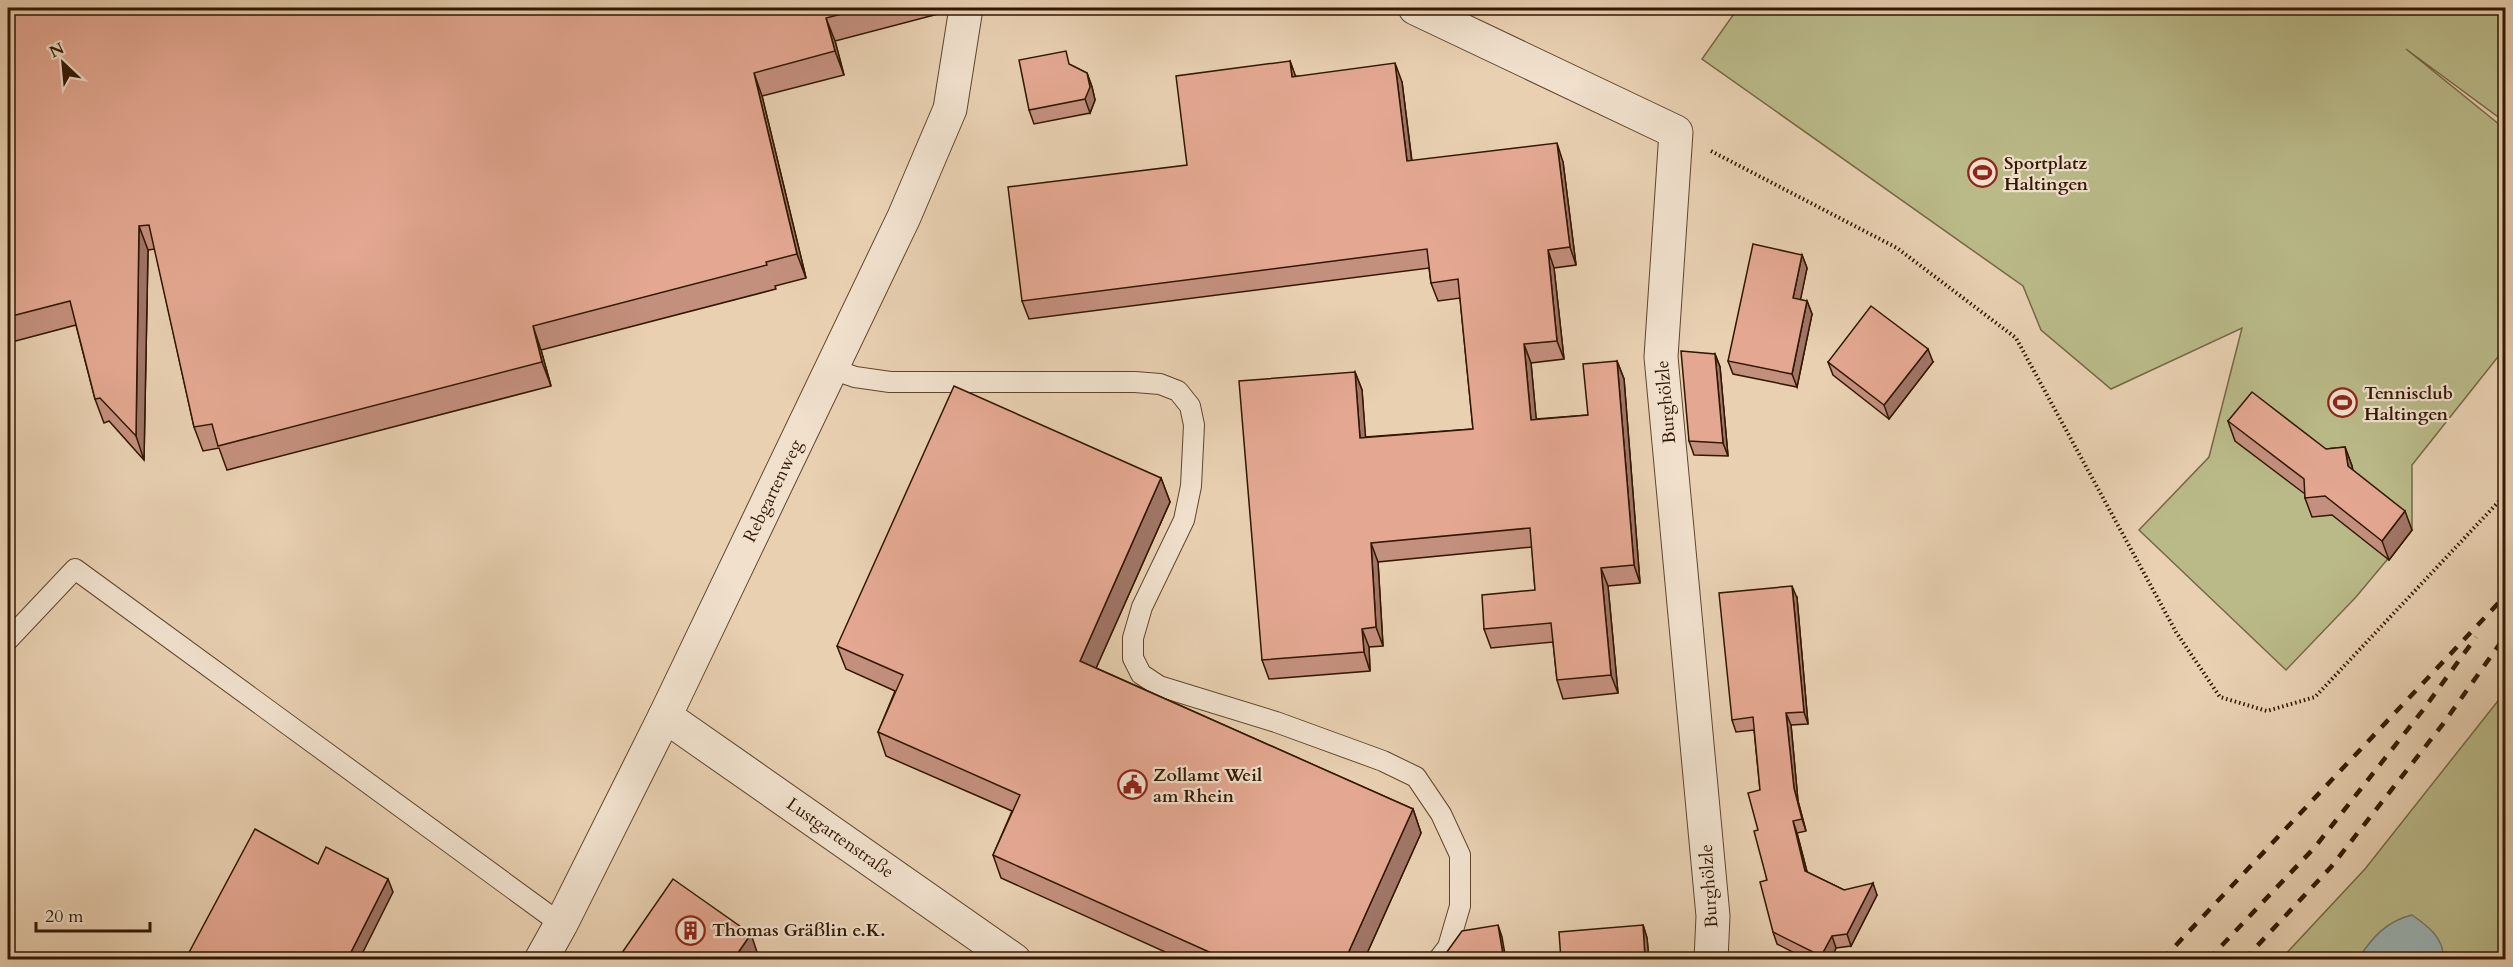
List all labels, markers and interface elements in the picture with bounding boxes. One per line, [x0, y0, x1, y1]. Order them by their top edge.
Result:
north arrow [33, 33, 93, 93]
text: N [46, 37, 68, 63]
place label: Sportplatz Haltingen [2004, 151, 2088, 197]
sports icon: Sportplatz Haltingen [1967, 157, 1999, 189]
street label: Burghölzle [1650, 359, 1682, 445]
place label: Tennisclub Haltingen [2364, 381, 2453, 427]
sports icon: Tennisclub Haltingen [2327, 387, 2359, 419]
street label: Rebgartenweg [737, 435, 809, 547]
place label: Zollamt Weil am Rhein [1153, 763, 1262, 809]
public building icon: Zollamt Weil am Rhein [1116, 769, 1148, 801]
street label: Lustgartenstraße [781, 792, 899, 884]
street label: Burghölzle [1694, 843, 1724, 929]
scale bar [36, 895, 150, 933]
text: 20 m [45, 904, 84, 929]
building icon: Thomas Gräßlin e.K. [675, 914, 707, 946]
place label: Thomas Gräßlin e.K. [712, 918, 886, 943]

